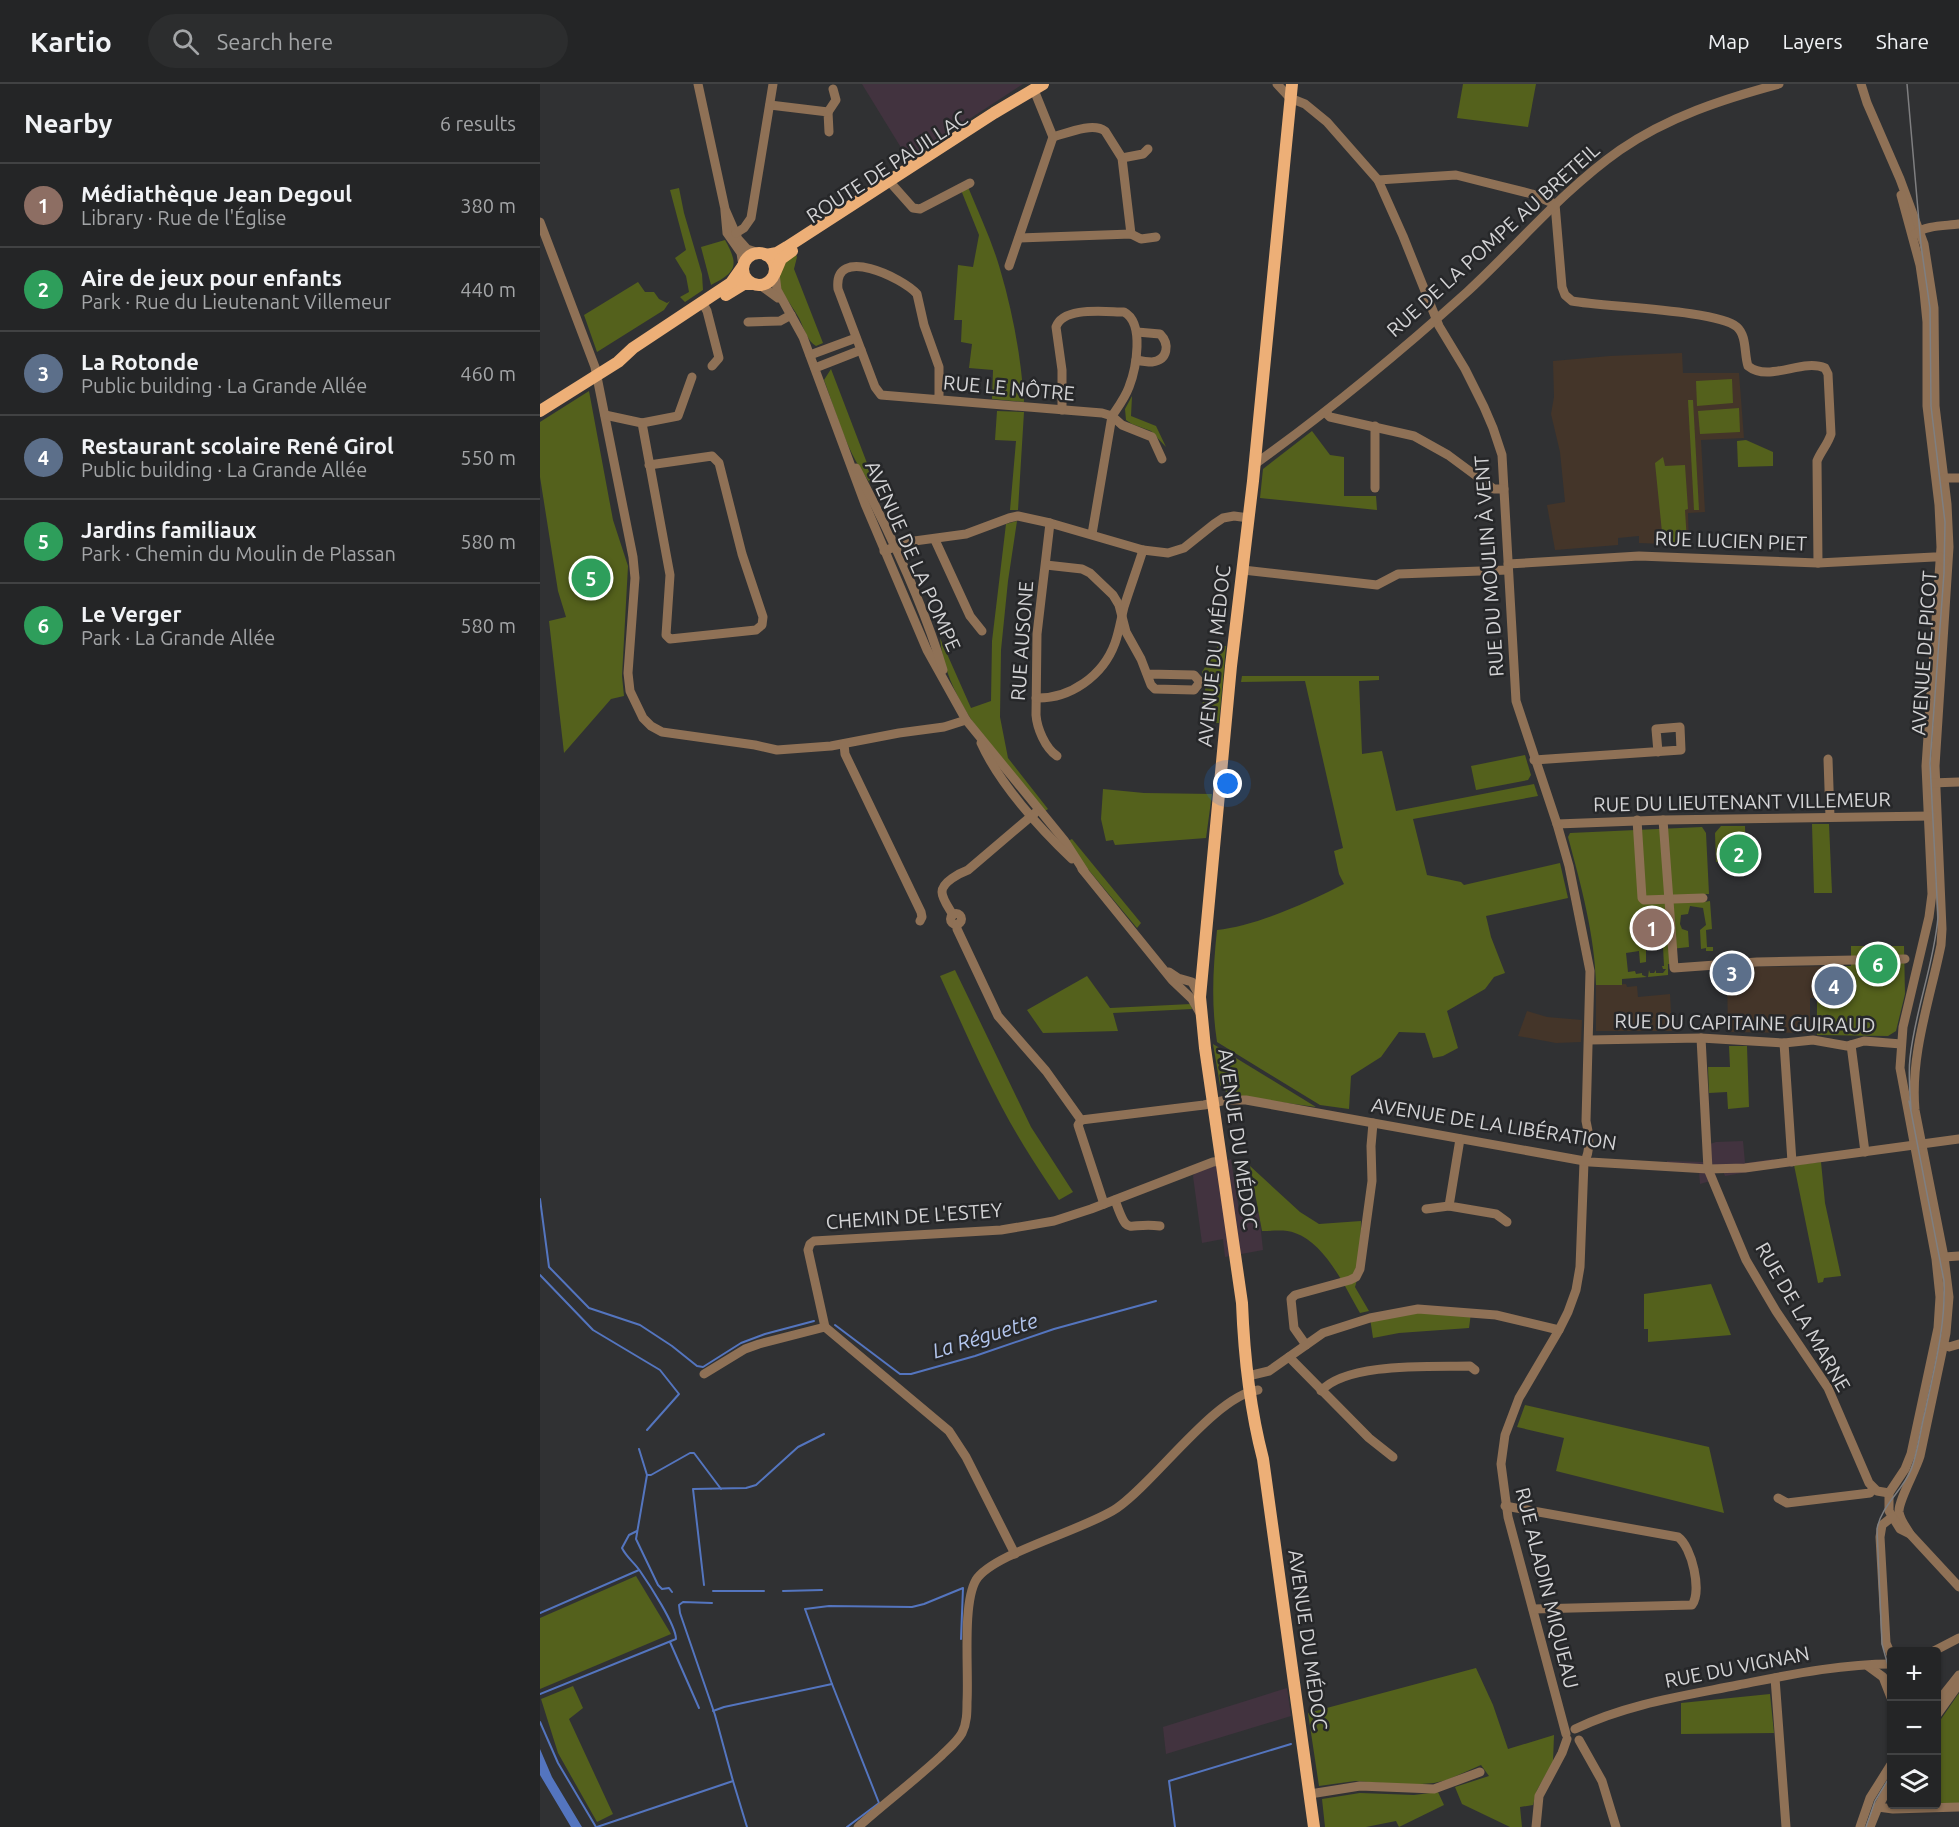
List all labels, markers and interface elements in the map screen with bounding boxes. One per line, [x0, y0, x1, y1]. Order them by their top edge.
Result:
search box [148, 14, 568, 68]
icon: search [169, 25, 202, 58]
text: Kartio [30, 26, 112, 57]
text: Search here [217, 29, 333, 54]
text: Map [1708, 29, 1749, 53]
text: Layers [1782, 29, 1843, 53]
text: Share [1876, 29, 1929, 53]
street label: ROUTE DE PAUILLAC [802, 106, 972, 227]
text: Nearby [24, 109, 112, 138]
text: 6 results [440, 112, 516, 135]
street label: RUE DE LA POMPE AU BRETEIL [1382, 138, 1604, 341]
text: Médiathèque Jean Degoul [81, 181, 352, 206]
text: 1 [38, 194, 49, 217]
text: 380 m [460, 194, 516, 217]
text: Library · Rue de l'Église [81, 206, 287, 229]
text: Aire de jeux pour enfants [81, 265, 342, 290]
text: 2 [38, 278, 49, 301]
text: 440 m [460, 278, 516, 301]
text: Park · Rue du Lieutenant Villemeur [81, 290, 391, 313]
text: La Rotonde [81, 349, 199, 374]
text: 3 [38, 362, 49, 385]
text: 460 m [460, 362, 516, 385]
street label: RUE LE NÔTRE [942, 370, 1076, 405]
text: Public building · La Grande Allée [81, 374, 367, 397]
text: Restaurant scolaire René Girol [81, 433, 394, 458]
text: 4 [38, 446, 49, 469]
text: 550 m [460, 446, 516, 469]
street label: RUE DU MOULIN À VENT [1469, 455, 1508, 678]
street label: AVENUE DE LA POMPE [861, 457, 966, 655]
text: Public building · La Grande Allée [81, 458, 367, 481]
text: Jardins familiaux [81, 517, 257, 542]
street label: RUE LUCIEN PIET [1654, 526, 1808, 555]
text: 5 [38, 530, 49, 553]
text: 580 m [460, 530, 516, 553]
text: Park · Chemin du Moulin de Plassan [81, 542, 396, 565]
pin: 5 [572, 556, 610, 600]
street label: AVENUE DU MÉDOC [1193, 564, 1234, 748]
street label: AVENUE DE PICOT [1906, 570, 1941, 736]
street label: RUE AUSONE [1006, 580, 1037, 702]
text: Le Verger [81, 601, 182, 626]
text: 6 [38, 614, 49, 637]
text: 580 m [460, 614, 516, 637]
text: Park · La Grande Allée [81, 626, 275, 649]
your location [1213, 769, 1242, 798]
street label: RUE DU LIEUTENANT VILLEMEUR [1593, 787, 1891, 816]
pin: 2 [1720, 832, 1758, 876]
pin: 1 [1632, 906, 1672, 950]
pin: 6 [1858, 942, 1898, 986]
pin: 3 [1712, 950, 1752, 996]
pin: 4 [1814, 964, 1854, 1008]
street label: RUE DU CAPITAINE GUIRAUD [1614, 1009, 1876, 1036]
street label: AVENUE DU MÉDOC [1214, 1047, 1263, 1231]
street label: AVENUE DE LA LIBÉRATION [1370, 1093, 1618, 1154]
street label: CHEMIN DE L'ESTEY [825, 1198, 1004, 1233]
street label: RUE DE LA MARNE [1751, 1238, 1856, 1395]
water label: La Réguette [929, 1308, 1041, 1362]
street label: RUE ALADIN MIQUEAU [1511, 1485, 1584, 1691]
street label: AVENUE DU MÉDOC [1284, 1548, 1333, 1732]
street label: RUE DU VIGNAN [1663, 1641, 1811, 1692]
map controls [1887, 1647, 1941, 1809]
button: + [1887, 1647, 1941, 1701]
button: − [1887, 1701, 1941, 1755]
button: layers [1887, 1755, 1941, 1809]

